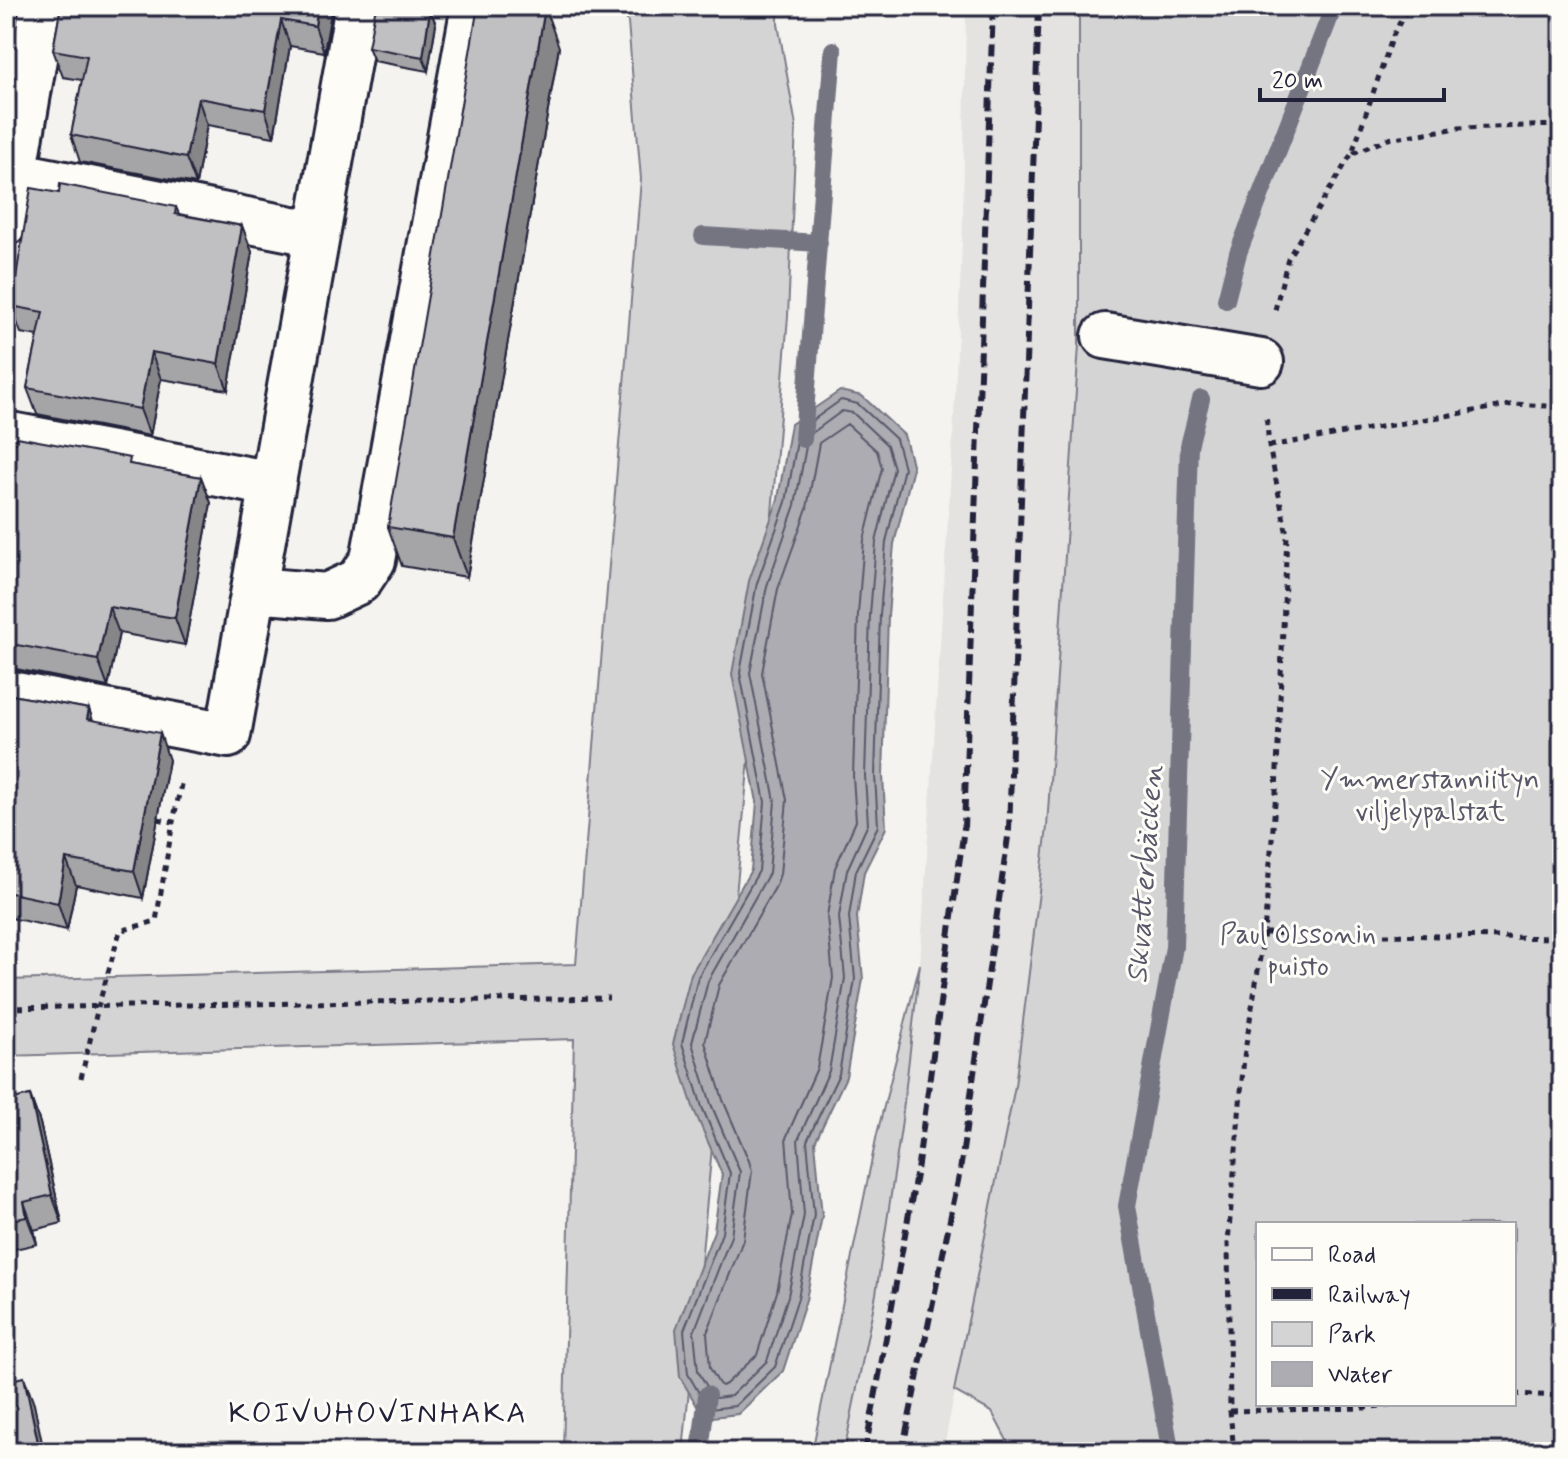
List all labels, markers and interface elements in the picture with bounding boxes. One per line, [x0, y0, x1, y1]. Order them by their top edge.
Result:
scale bar [1260, 52, 1444, 102]
text: 20 m [1272, 66, 1323, 97]
park label: Ymmerstanniityn viljelypalstat [1321, 762, 1539, 831]
water label: Skvatterbäcken [1118, 763, 1173, 985]
park label: Paul Olssonin puisto [1220, 917, 1376, 986]
legend [1256, 1222, 1516, 1406]
text: Road [1328, 1240, 1376, 1271]
text: Railway [1328, 1280, 1411, 1311]
text: Park [1328, 1320, 1376, 1351]
text: Water [1328, 1360, 1393, 1391]
district label: KOIVUHOVINHAKA [228, 1394, 528, 1433]

